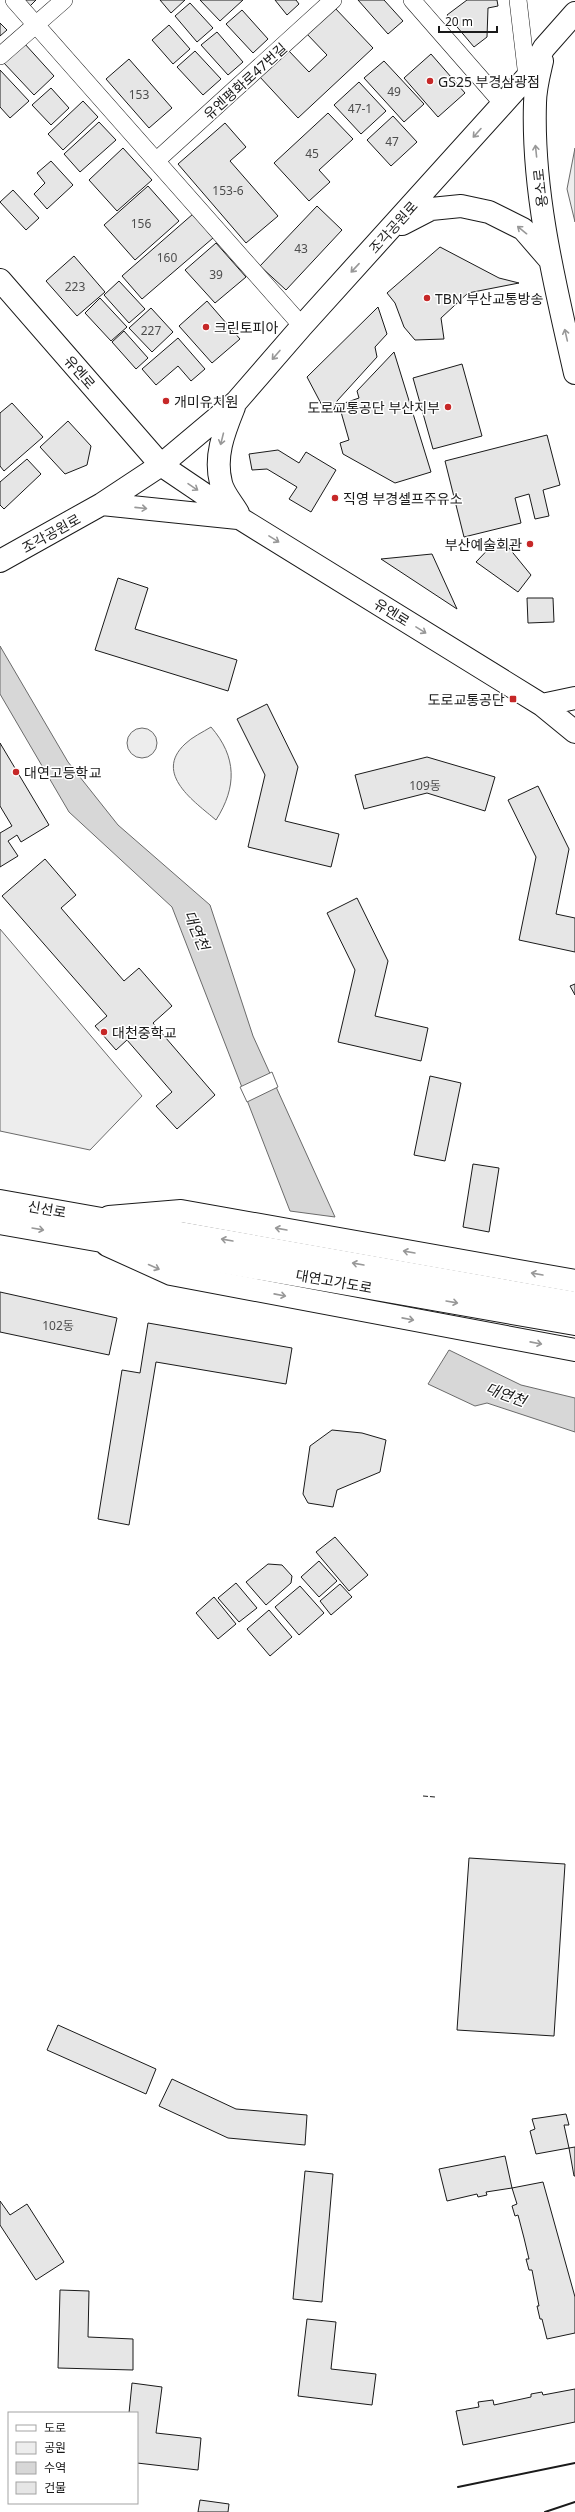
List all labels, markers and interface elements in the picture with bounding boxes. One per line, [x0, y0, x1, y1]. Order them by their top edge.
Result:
scale bar [439, 8, 497, 34]
text: 20 m [445, 13, 473, 30]
street label: 유엔평화로47번길 [199, 38, 291, 124]
place label: GS25 부경삼광점 [438, 72, 540, 91]
marker: GS25 부경삼광점 [425, 76, 435, 86]
house number: 49 [387, 83, 401, 100]
house number: 153 [129, 86, 149, 103]
house number: 47-1 [348, 100, 372, 117]
one-way arrow [473, 128, 482, 138]
house number: 47 [385, 133, 399, 150]
house number: 45 [305, 145, 319, 162]
one-way arrow [532, 145, 540, 158]
street label: 용소로 [529, 168, 551, 208]
house number: 153-6 [212, 182, 244, 199]
street label: 조각공원로 [364, 197, 422, 257]
house number: 156 [131, 215, 151, 232]
one-way arrow [517, 226, 528, 235]
house number: 43 [294, 240, 308, 257]
house number: 160 [157, 249, 177, 266]
one-way arrow [350, 263, 360, 273]
house number: 39 [209, 266, 223, 283]
house number: 223 [65, 278, 85, 295]
place label: TBN 부산교통방송 [435, 289, 544, 308]
marker: TBN 부산교통방송 [422, 293, 432, 303]
place label: 크린토피아 [214, 318, 279, 337]
house number: 227 [141, 322, 161, 339]
marker: 크린토피아 [201, 322, 211, 332]
one-way arrow [562, 329, 570, 342]
one-way arrow [272, 350, 281, 361]
street label: 유엔로 [60, 351, 100, 393]
place label: 개미유치원 [174, 392, 238, 411]
marker: 개미유치원 [161, 396, 171, 406]
place label: 도로교통공단 부산지부 [308, 398, 440, 417]
marker: 도로교통공단 부산지부 [443, 402, 453, 412]
one-way arrow [218, 432, 226, 445]
one-way arrow [188, 482, 199, 491]
place label: 직영 부경셀프주유소 [343, 489, 463, 508]
marker: 직영 부경셀프주유소 [330, 493, 340, 503]
one-way arrow [134, 505, 147, 512]
street label: 조각공원로 [18, 509, 84, 557]
place label: 부산예술회관 [445, 535, 522, 554]
one-way arrow [268, 536, 280, 544]
marker: 부산예술회관 [525, 539, 535, 549]
street label: 유엔로 [371, 594, 414, 630]
one-way arrow [415, 626, 426, 634]
place label: 도로교통공단 [428, 690, 505, 709]
marker: 도로교통공단 [508, 694, 518, 704]
place label: 대연고등학교 [24, 763, 101, 782]
marker: 대연고등학교 [11, 767, 21, 777]
house number: 109동 [409, 777, 441, 794]
water label: 대연천 [180, 907, 215, 955]
place label: 대천중학교 [112, 1023, 177, 1042]
marker: 대천중학교 [99, 1027, 109, 1037]
street label: 신선로 [26, 1196, 68, 1222]
one-way arrow [275, 1224, 288, 1232]
one-way arrow [32, 1226, 45, 1234]
one-way arrow [221, 1236, 234, 1244]
one-way arrow [403, 1247, 416, 1255]
one-way arrow [352, 1259, 365, 1267]
one-way arrow [148, 1263, 160, 1271]
street label: 대연고가도로 [294, 1265, 374, 1297]
one-way arrow [531, 1270, 544, 1278]
one-way arrow [274, 1291, 287, 1299]
one-way arrow [445, 1298, 458, 1306]
one-way arrow [401, 1315, 414, 1323]
house number: 102동 [42, 1317, 74, 1334]
one-way arrow [529, 1339, 542, 1347]
water label: 대연천 [483, 1378, 531, 1411]
legend [8, 2412, 138, 2504]
text: 도로 [44, 2419, 66, 2436]
text: 공원 [44, 2439, 66, 2456]
text: 수역 [44, 2459, 66, 2476]
text: 건물 [44, 2479, 66, 2496]

